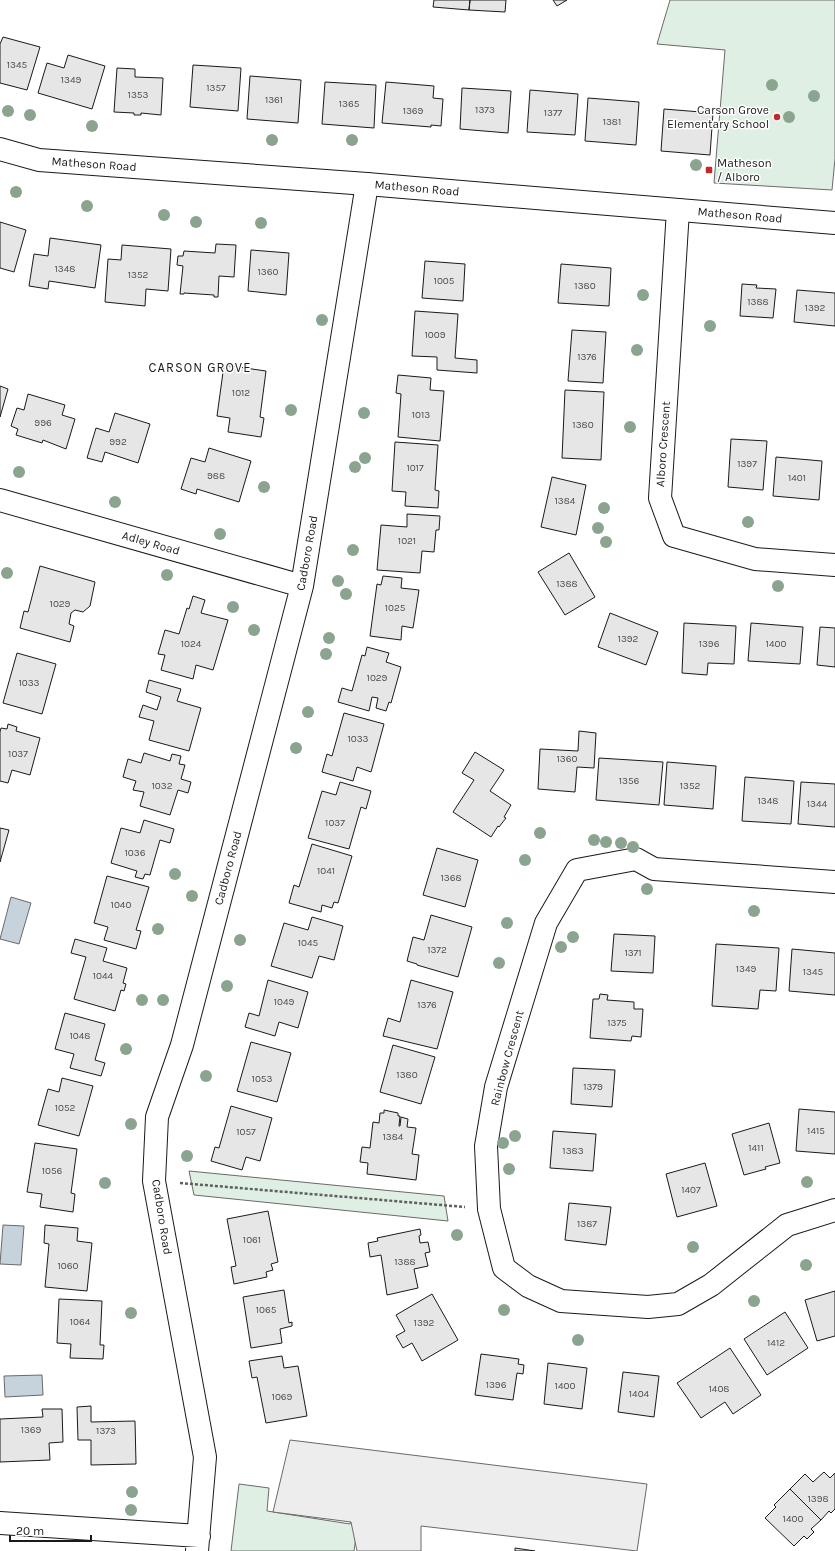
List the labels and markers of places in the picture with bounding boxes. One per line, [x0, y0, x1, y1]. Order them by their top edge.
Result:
place label: Carson Grove Elementary School [667, 103, 769, 131]
marker: Carson Grove Elementary School [772, 112, 782, 122]
place label: Matheson / Alboro [717, 156, 772, 184]
marker: Matheson / Alboro [704, 165, 714, 175]

